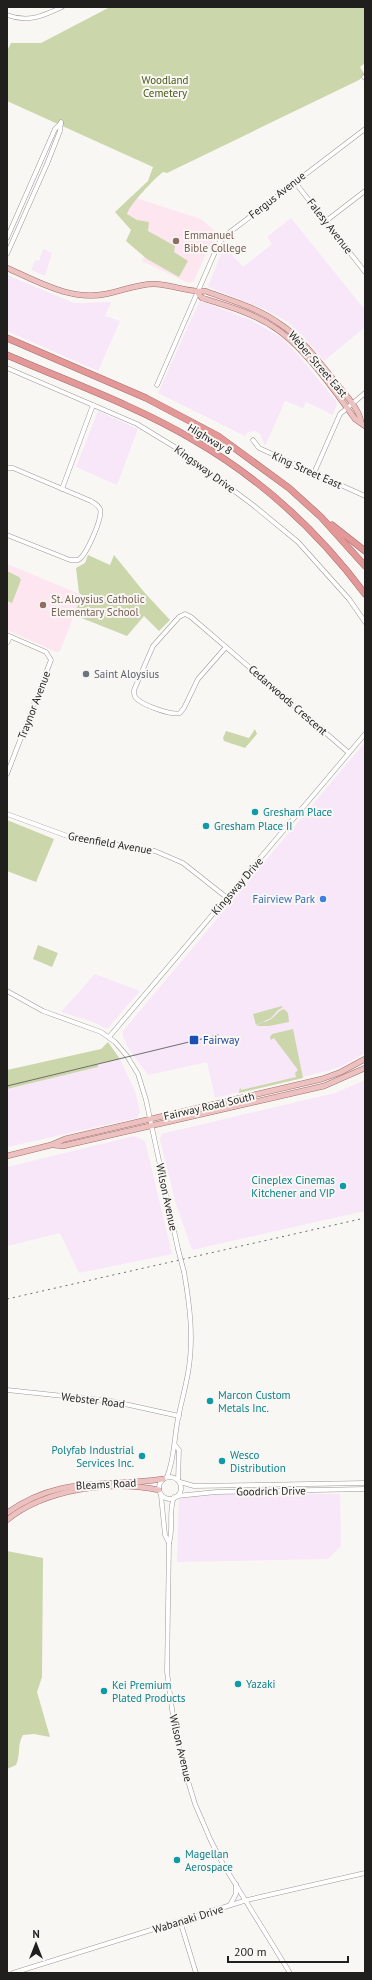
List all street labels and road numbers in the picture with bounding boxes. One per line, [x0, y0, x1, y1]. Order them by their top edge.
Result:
street label: Fergus Avenue [246, 168, 309, 222]
street label: Falesy Avenue [304, 196, 356, 257]
street label: Weber Street East [285, 328, 351, 400]
street label: Highway 8 [185, 420, 235, 458]
street label: Kingsway Drive [172, 442, 239, 496]
street label: King Street East [270, 448, 344, 492]
street label: Cedarwoods Crescent [246, 662, 331, 738]
street label: Traynor Avenue [15, 669, 54, 741]
street label: Greenfield Avenue [67, 829, 154, 857]
street label: Kingsway Drive [208, 854, 266, 918]
street label: Fairway Road South [162, 1089, 256, 1123]
street label: Wilson Avenue [153, 1162, 181, 1232]
street label: Webster Road [60, 1389, 126, 1411]
street label: Bleams Road [75, 1475, 137, 1493]
street label: Goodrich Drive [236, 1483, 306, 1499]
street label: Wilson Avenue [166, 1713, 196, 1783]
street label: Wabanaki Drive [151, 1902, 225, 1936]

